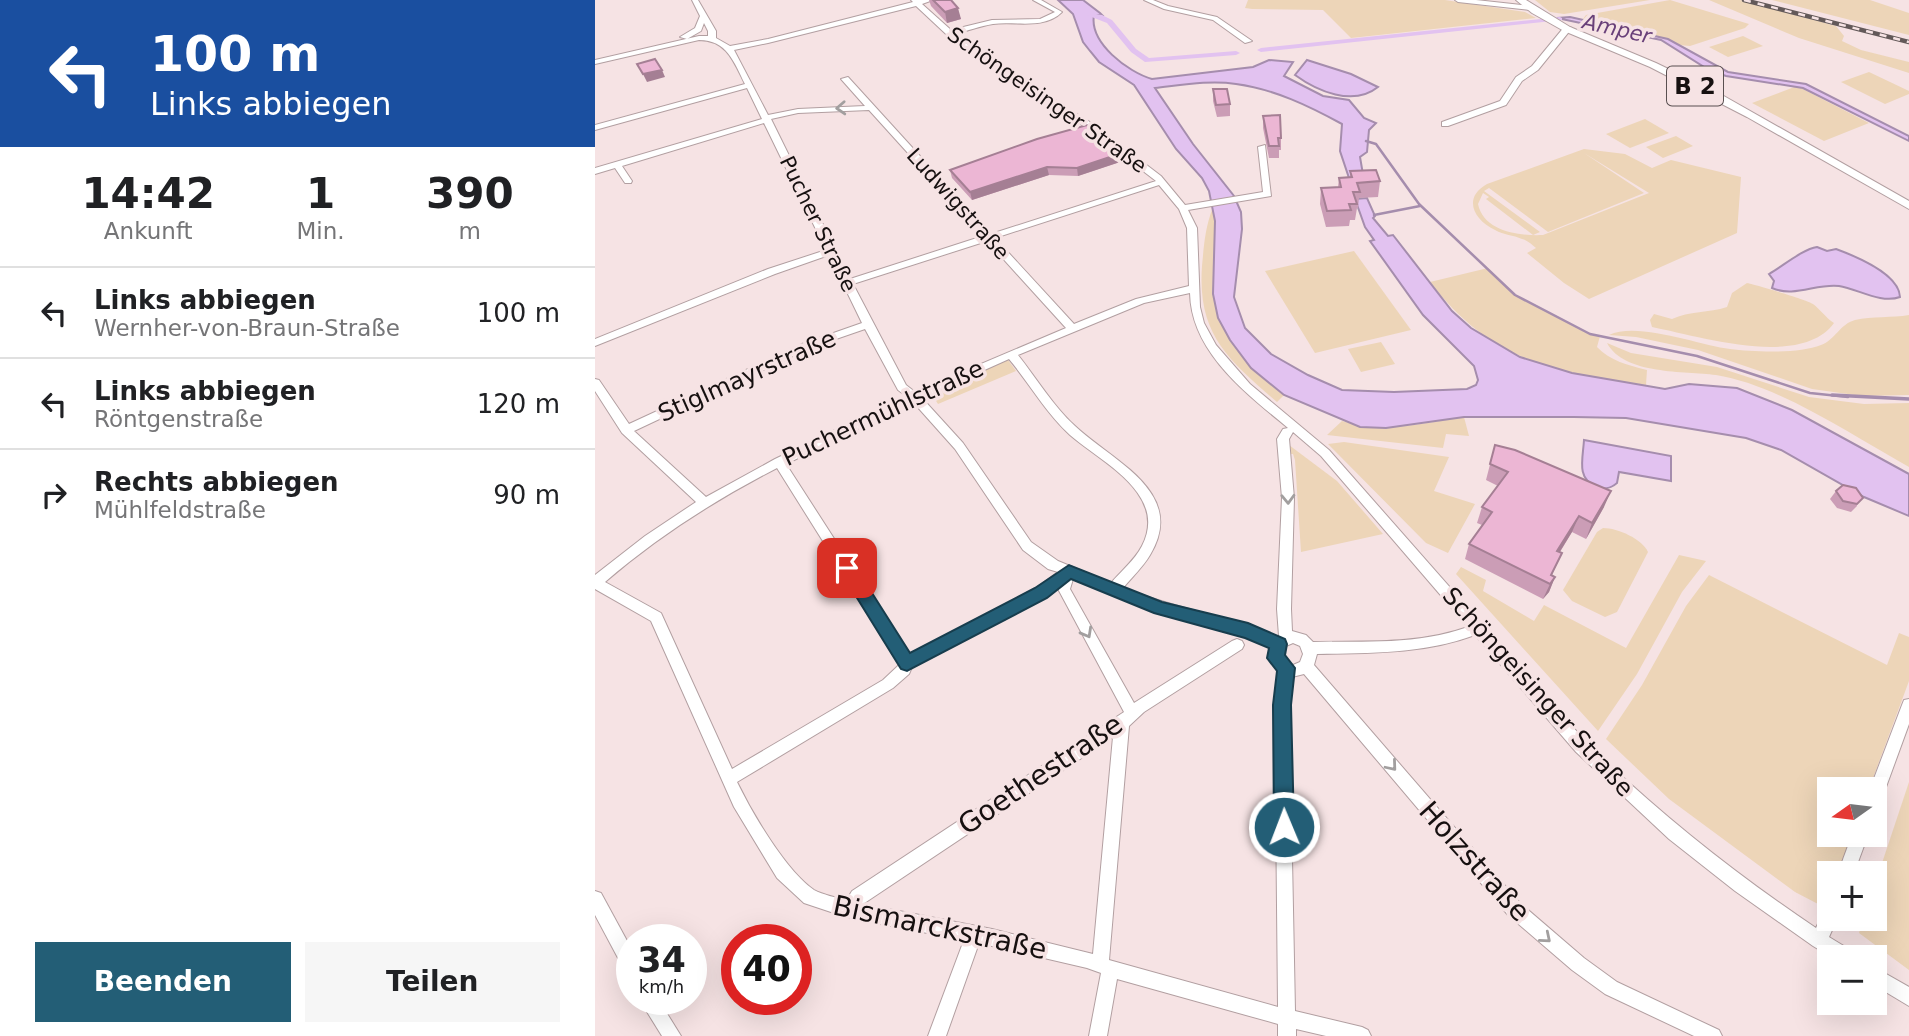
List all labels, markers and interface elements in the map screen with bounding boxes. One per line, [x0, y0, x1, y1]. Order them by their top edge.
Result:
water label: Amper [1578, 9, 1655, 49]
street label: Schöngeisinger Straße [943, 22, 1151, 178]
text: 100 m [150, 26, 320, 83]
icon: left [35, 28, 126, 119]
road number: B 2 [1667, 66, 1723, 106]
text: Links abbiegen [150, 85, 391, 123]
one-way arrow [835, 101, 846, 116]
street label: Ludwigstraße [902, 144, 1014, 264]
street label: Pucher Straße [775, 152, 861, 296]
text: 14:42 [81, 169, 215, 218]
text: 1 [306, 169, 335, 218]
text: 390 [426, 169, 514, 218]
text: Ankunft [104, 218, 193, 244]
text: Min. [296, 218, 345, 244]
text: m [459, 218, 481, 244]
text: Links abbiegen [94, 285, 316, 315]
icon: left [35, 294, 73, 332]
text: 100 m [477, 298, 560, 328]
text: Wernher-von-Braun-Straße [94, 315, 400, 341]
street label: Stiglmayrstraße [654, 324, 840, 428]
street label: Puchermühlstraße [778, 354, 988, 472]
text: Links abbiegen [94, 376, 316, 406]
icon: left [35, 385, 73, 423]
text: 120 m [477, 389, 560, 419]
text: Röntgenstraße [94, 406, 263, 432]
text: Rechts abbiegen [94, 467, 339, 497]
icon: right [35, 476, 73, 514]
text: 90 m [493, 480, 560, 510]
one-way arrow [1280, 494, 1295, 505]
text: Mühlfeldstraße [94, 497, 266, 523]
pin [817, 538, 877, 598]
icon: arrive [828, 549, 866, 587]
street label: Schöngeisinger Straße [1437, 582, 1639, 802]
one-way arrow [1079, 625, 1092, 638]
street label: Goethestraße [952, 707, 1129, 842]
one-way arrow [1384, 758, 1396, 771]
north arrow [1817, 777, 1887, 847]
map controls [1817, 777, 1887, 1015]
position arrow [1247, 790, 1321, 864]
street label: Holzstraße [1412, 795, 1537, 928]
button: + [1817, 861, 1887, 931]
street label: Bismarckstraße [830, 889, 1050, 966]
speed limit sign: 40 [721, 924, 812, 1015]
one-way arrow [1538, 929, 1551, 942]
text: 34 [637, 940, 686, 980]
button: Beenden [35, 942, 291, 1022]
button: Teilen [305, 942, 560, 1022]
button: − [1817, 945, 1887, 1015]
text: km/h [639, 976, 684, 997]

